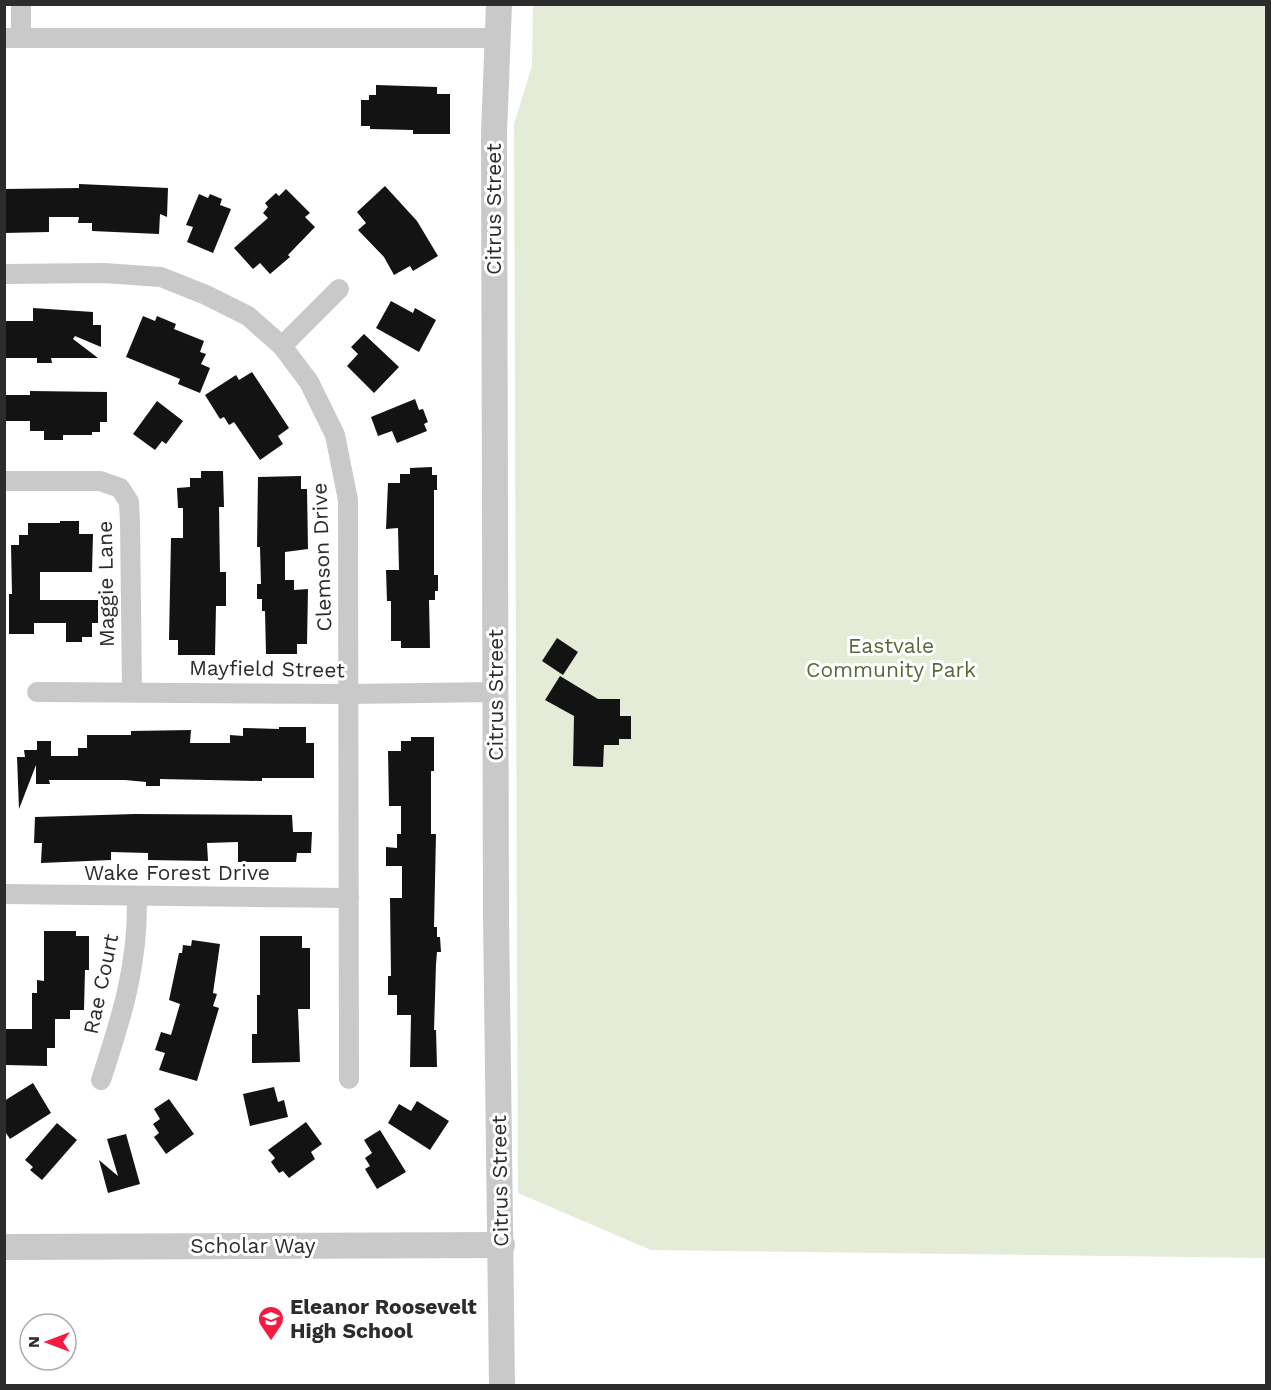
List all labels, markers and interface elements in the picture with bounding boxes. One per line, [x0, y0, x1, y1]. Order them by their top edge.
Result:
street label: Citrus Street [481, 143, 506, 275]
street label: Clemson Drive [306, 482, 337, 632]
street label: Maggie Lane [92, 521, 119, 647]
street label: Citrus Street [483, 629, 508, 761]
park label: Eastvale Community Park [806, 633, 976, 682]
street label: Mayfield Street [189, 655, 345, 682]
street label: Wake Forest Drive [84, 860, 270, 885]
street label: Rae Court [78, 931, 123, 1036]
street label: Citrus Street [486, 1115, 513, 1247]
street label: Scholar Way [190, 1233, 316, 1258]
place label: Eleanor Roosevelt High School [290, 1294, 477, 1343]
school or university icon: Eleanor Roosevelt High School [256, 1304, 286, 1342]
north arrow [18, 1312, 78, 1372]
text: N [24, 1336, 43, 1348]

